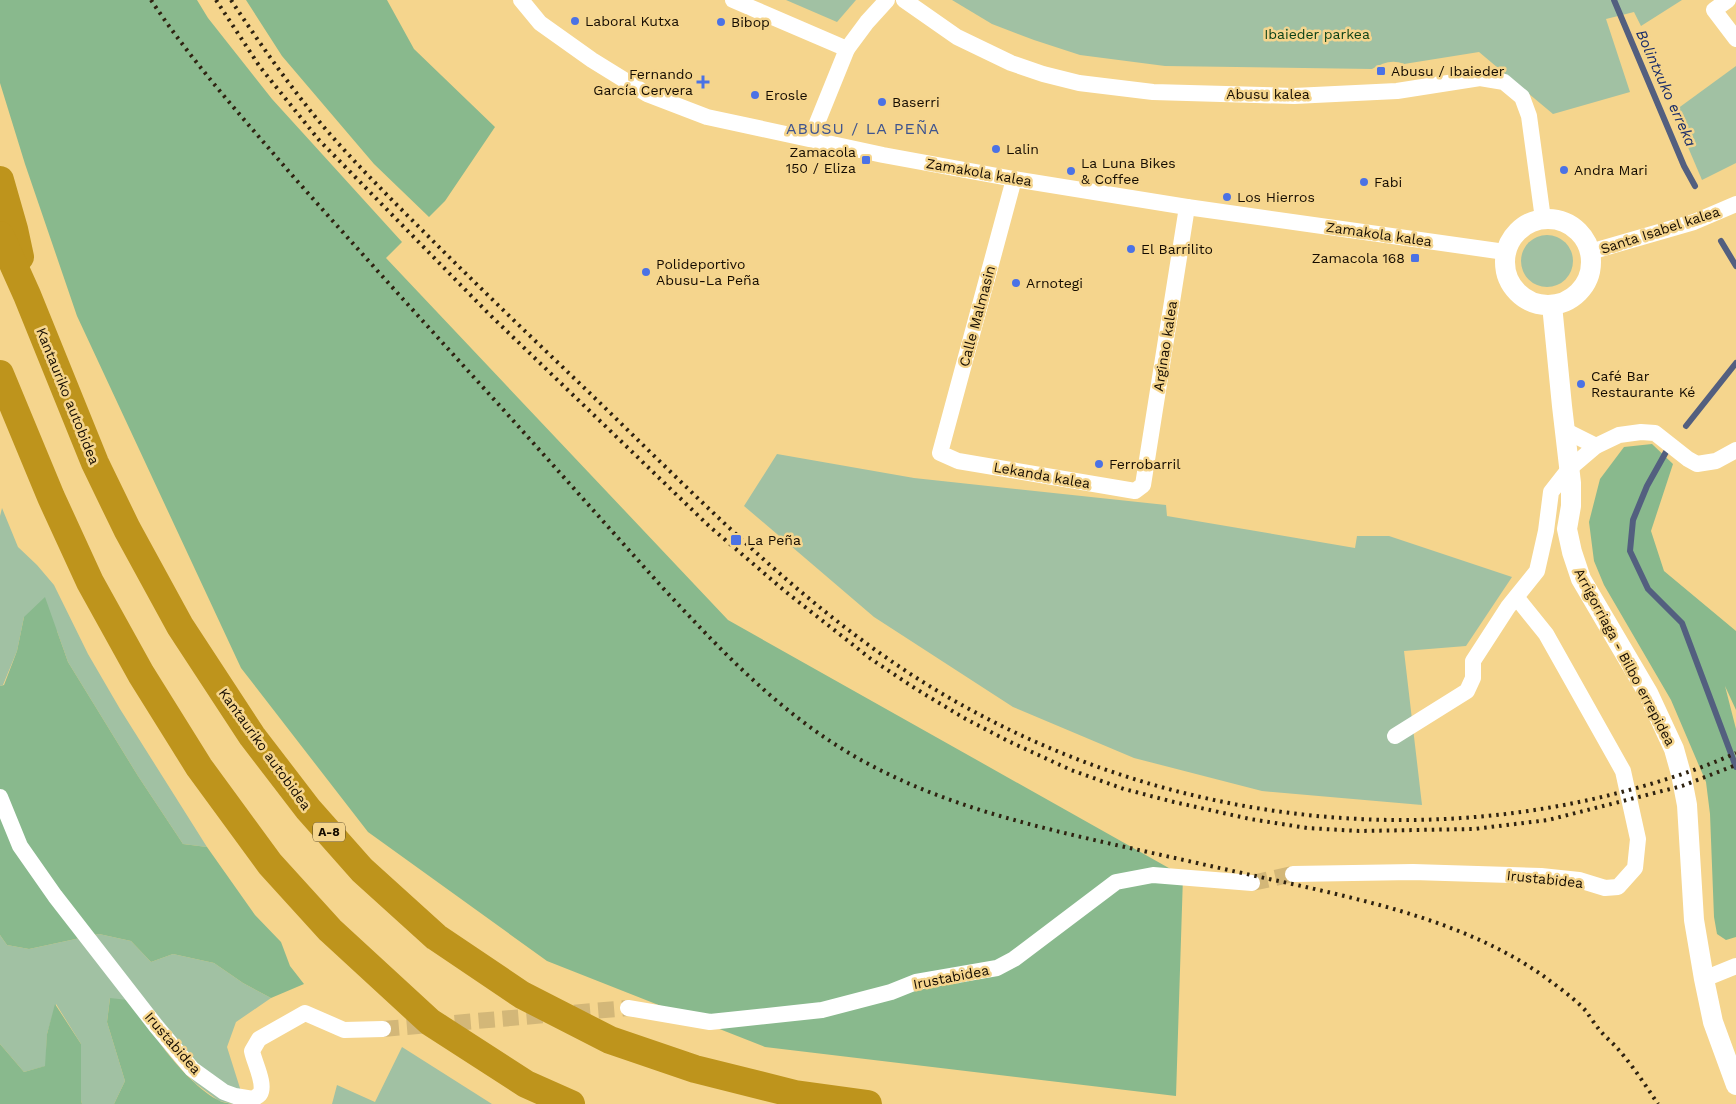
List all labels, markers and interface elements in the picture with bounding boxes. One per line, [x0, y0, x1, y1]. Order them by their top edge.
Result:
place label: Laboral Kutxa [585, 13, 679, 29]
place label: Bibop [731, 14, 770, 30]
marker: Laboral Kutxa [569, 15, 581, 27]
marker: Bibop [715, 16, 727, 28]
park label: Ibaieder parkea [1264, 26, 1370, 42]
water label: Bolintxuko erreka [1632, 27, 1700, 149]
place label: Abusu / Ibaieder [1391, 63, 1505, 79]
marker: Abusu / Ibaieder [1375, 65, 1387, 77]
place label: Fernando García Cervera [593, 66, 693, 98]
marker: Fernando García Cervera [697, 76, 709, 88]
street label: Abusu kalea [1226, 86, 1310, 102]
place label: Erosle [765, 87, 808, 103]
marker: Erosle [749, 89, 761, 101]
place label: Baserri [892, 94, 940, 110]
marker: Baserri [876, 96, 888, 108]
district label: ABUSU / LA PEÑA [786, 119, 940, 138]
place label: Lalin [1006, 141, 1039, 157]
marker: Lalin [990, 143, 1002, 155]
place label: Zamacola 150 / Eliza [786, 144, 856, 176]
marker: Zamacola 150 / Eliza [860, 154, 872, 166]
street label: Zamakola kalea [925, 155, 1033, 189]
place label: La Luna Bikes & Coffee [1081, 155, 1176, 187]
place label: Andra Mari [1574, 162, 1648, 178]
marker: Andra Mari [1558, 164, 1570, 176]
marker: La Luna Bikes & Coffee [1065, 165, 1077, 177]
place label: Fabi [1374, 174, 1402, 190]
marker: Fabi [1358, 176, 1370, 188]
place label: Los Hierros [1237, 189, 1315, 205]
marker: Los Hierros [1221, 191, 1233, 203]
street label: Santa Isabel kalea [1598, 203, 1722, 257]
street label: Zamakola kalea [1325, 219, 1433, 249]
place label: El Barrilito [1141, 241, 1213, 257]
marker: El Barrilito [1125, 243, 1137, 255]
place label: Zamacola 168 [1312, 250, 1405, 266]
marker: Zamacola 168 [1409, 252, 1421, 264]
place label: Polideportivo Abusu-La Peña [656, 256, 760, 288]
street label: Calle Malmasin [956, 264, 998, 368]
marker: Polideportivo Abusu-La Peña [640, 266, 652, 278]
place label: Arnotegi [1026, 275, 1083, 291]
marker: Arnotegi [1010, 277, 1022, 289]
street label: Arginao kalea [1150, 299, 1180, 392]
street label: Kantauriko autobidea [33, 325, 103, 467]
place label: Café Bar Restaurante Ké [1591, 368, 1695, 400]
marker: Café Bar Restaurante Ké [1575, 378, 1587, 390]
place label: Ferrobarril [1109, 456, 1181, 472]
marker: Ferrobarril [1093, 458, 1105, 470]
street label: Lekanda kalea [992, 459, 1092, 491]
place label: La Peña [747, 532, 801, 548]
marker: La Peña [729, 533, 743, 547]
street label: Arrigorriaga - Bilbo errepidea [1571, 565, 1679, 749]
street label: Kantauriko autobidea [216, 685, 315, 813]
road number: A-8 [313, 822, 345, 842]
street label: Irustabidea [1506, 867, 1584, 891]
street label: Irustabidea [912, 962, 990, 992]
street label: Irustabidea [142, 1009, 204, 1077]

